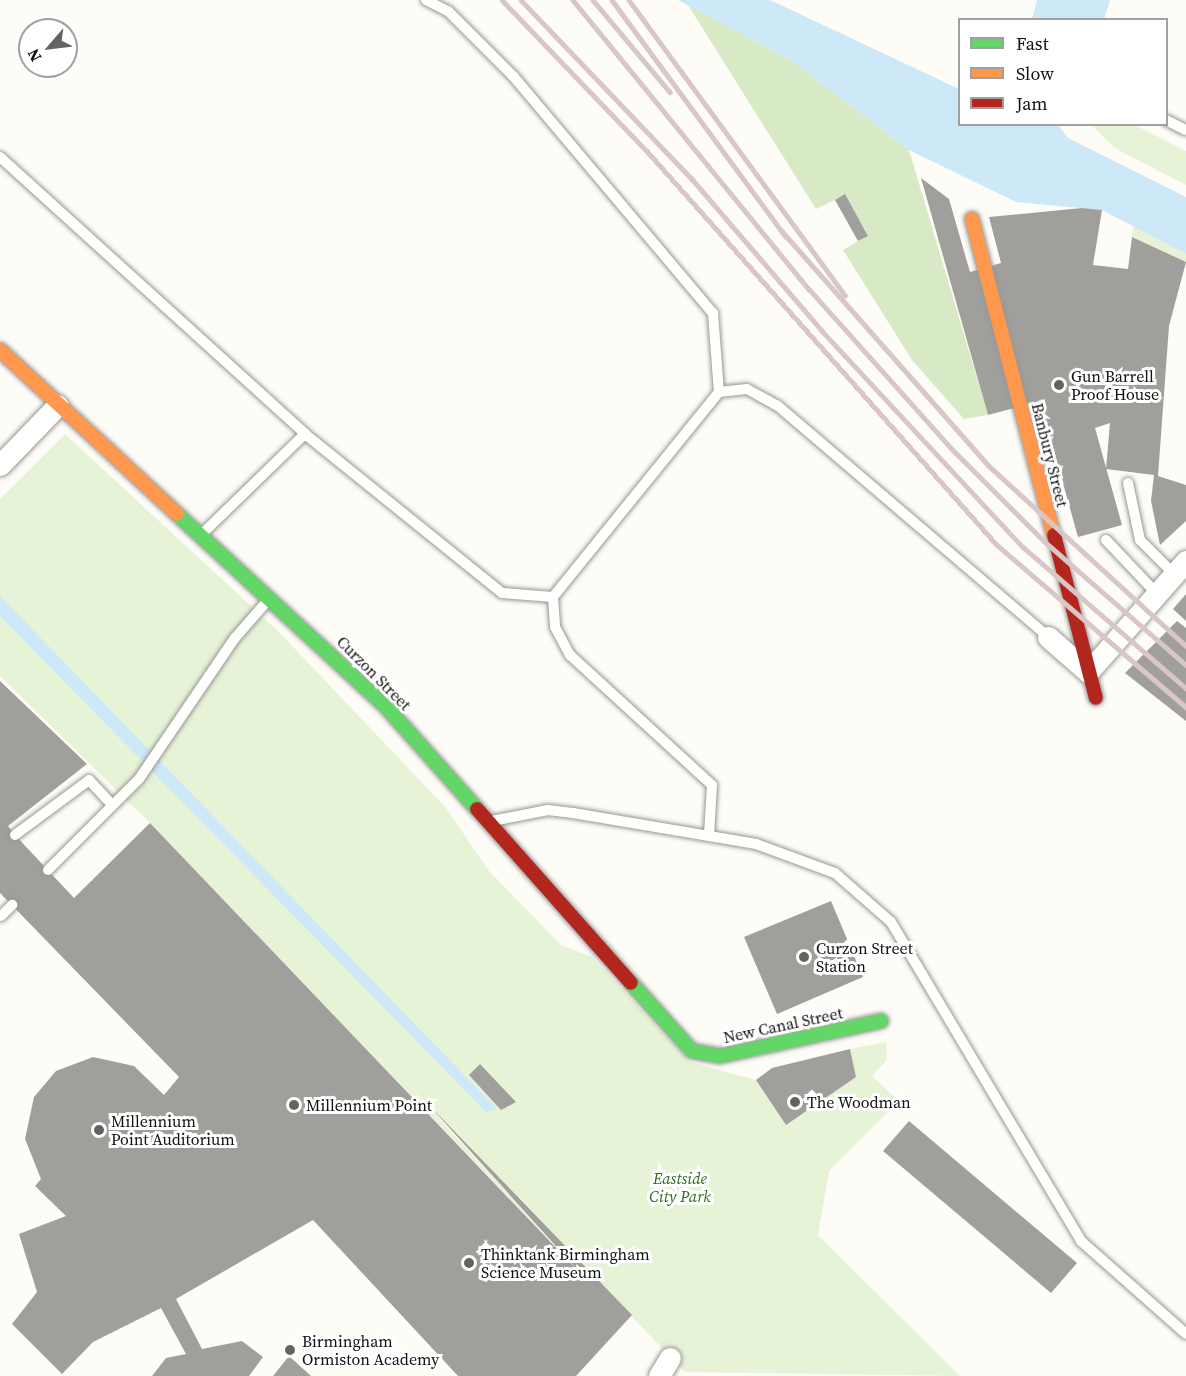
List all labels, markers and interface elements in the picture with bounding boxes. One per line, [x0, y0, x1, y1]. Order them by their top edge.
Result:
north arrow [18, 18, 78, 78]
legend [958, 18, 1168, 126]
text: Fast [1016, 31, 1049, 56]
text: N [21, 45, 46, 66]
text: Slow [1016, 61, 1054, 86]
text: Jam [1016, 91, 1048, 116]
place label: Gun Barrell Proof House [1071, 366, 1159, 404]
marker: Gun Barrell Proof House [1052, 378, 1066, 392]
street label: Banbury Street [1028, 401, 1072, 509]
street label: Curzon Street [333, 632, 415, 714]
place label: Curzon Street Station [816, 938, 913, 976]
marker: Curzon Street Station [797, 950, 811, 964]
street label: New Canal Street [722, 1003, 844, 1047]
place label: The Woodman [807, 1092, 911, 1112]
place label: Millennium Point [306, 1095, 432, 1115]
marker: The Woodman [788, 1095, 802, 1109]
marker: Millennium Point [287, 1098, 301, 1112]
place label: Millennium Point Auditorium [111, 1111, 235, 1149]
marker: Millennium Point Auditorium [92, 1123, 106, 1137]
park label: Eastside City Park [649, 1168, 711, 1206]
place label: Thinktank Birmingham Science Museum [481, 1244, 650, 1282]
marker: Thinktank Birmingham Science Museum [462, 1256, 476, 1270]
place label: Birmingham Ormiston Academy [302, 1331, 439, 1369]
marker: Birmingham Ormiston Academy [283, 1343, 297, 1357]

